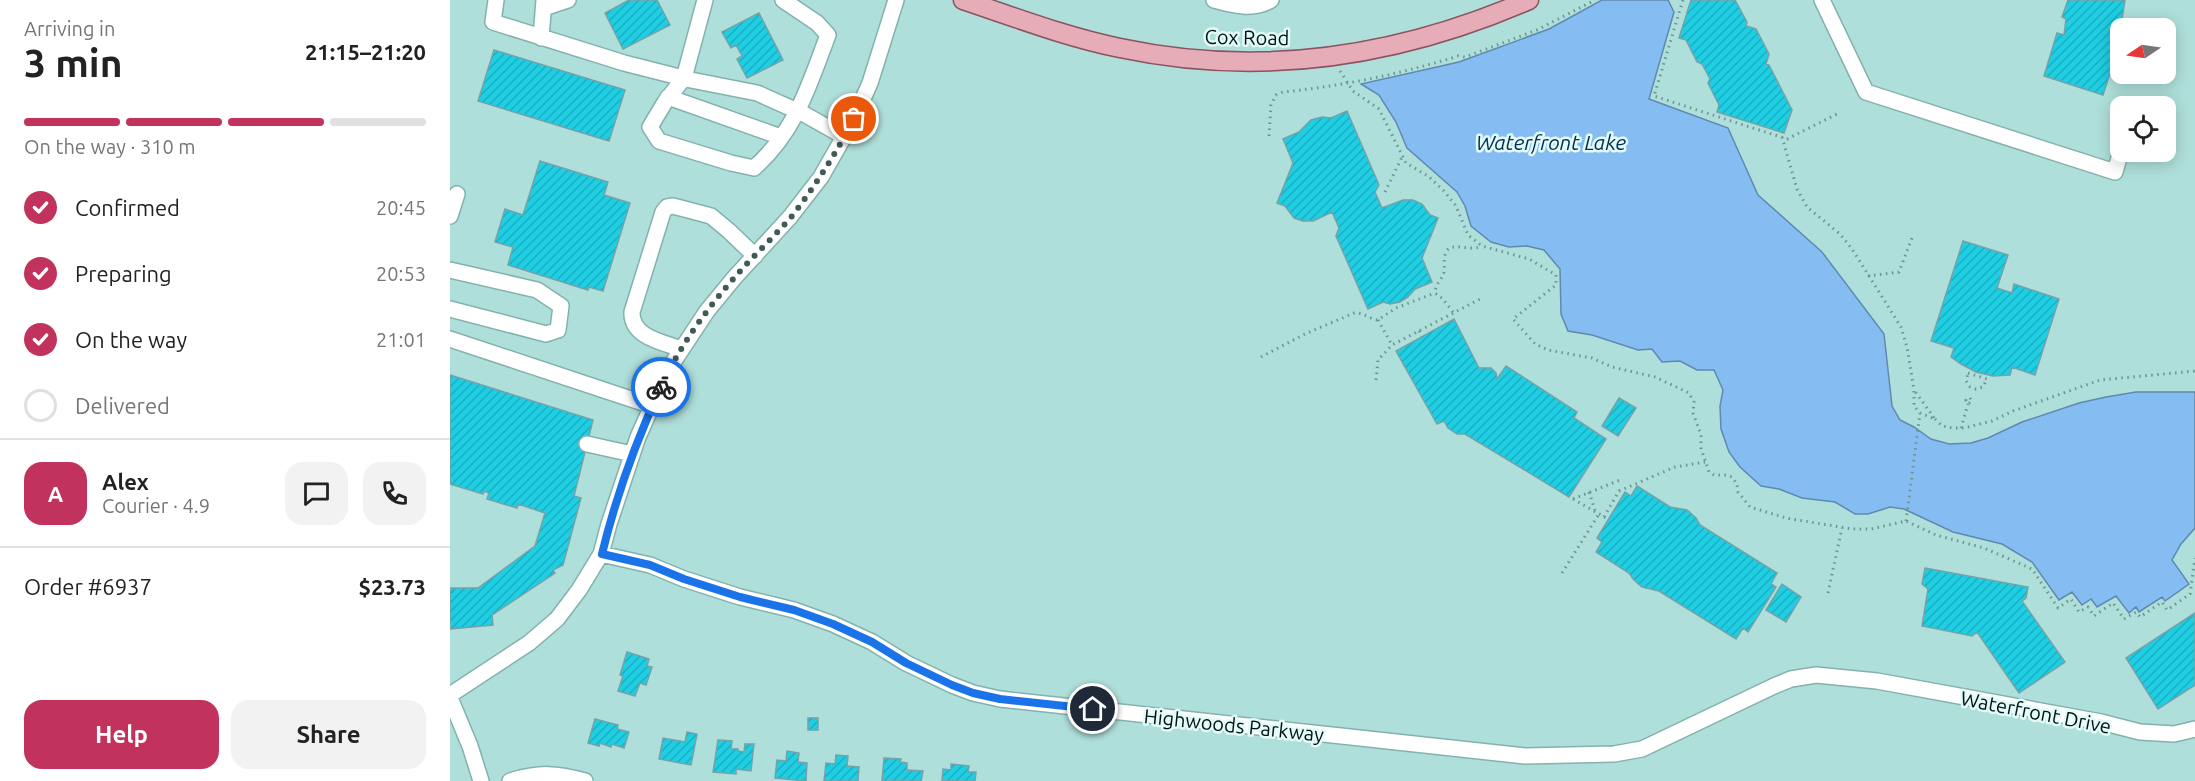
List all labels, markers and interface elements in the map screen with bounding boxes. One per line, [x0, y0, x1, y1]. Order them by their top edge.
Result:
text: Arriving in [24, 17, 115, 40]
north arrow [2110, 18, 2176, 84]
map controls [2110, 18, 2176, 162]
street label: Cox Road [1205, 25, 1289, 49]
text: 21:15–21:20 [305, 39, 426, 64]
text: 3 min [24, 41, 123, 84]
pin [828, 93, 879, 144]
button: locate [2110, 96, 2176, 162]
icon: bag [837, 102, 870, 135]
water label: Waterfront Lake [1476, 130, 1627, 154]
text: On the way · 310 m [24, 135, 196, 158]
icon: check [24, 191, 57, 224]
text: Confirmed [75, 195, 180, 220]
text: 20:45 [376, 196, 426, 219]
icon: check [24, 257, 57, 290]
text: Preparing [75, 261, 172, 286]
text: 20:53 [376, 262, 426, 285]
icon: check [24, 323, 57, 356]
text: On the way [75, 327, 187, 352]
text: 21:01 [376, 328, 426, 351]
courier [631, 357, 691, 417]
icon: bike [645, 371, 678, 404]
text: Delivered [75, 393, 170, 418]
button: chat [285, 462, 348, 525]
button: phone [363, 462, 426, 525]
text: Alex [102, 469, 149, 494]
text: A [48, 481, 63, 506]
text: Courier · 4.9 [102, 494, 210, 517]
text: Order #6937 [24, 574, 152, 599]
text: $23.73 [359, 574, 426, 599]
pin [1067, 683, 1118, 734]
street label: Waterfront Drive [1959, 686, 2113, 738]
icon: home [1076, 692, 1109, 725]
button: Help [24, 700, 219, 769]
button: Share [231, 700, 426, 769]
street label: Highwoods Parkway [1143, 704, 1325, 746]

